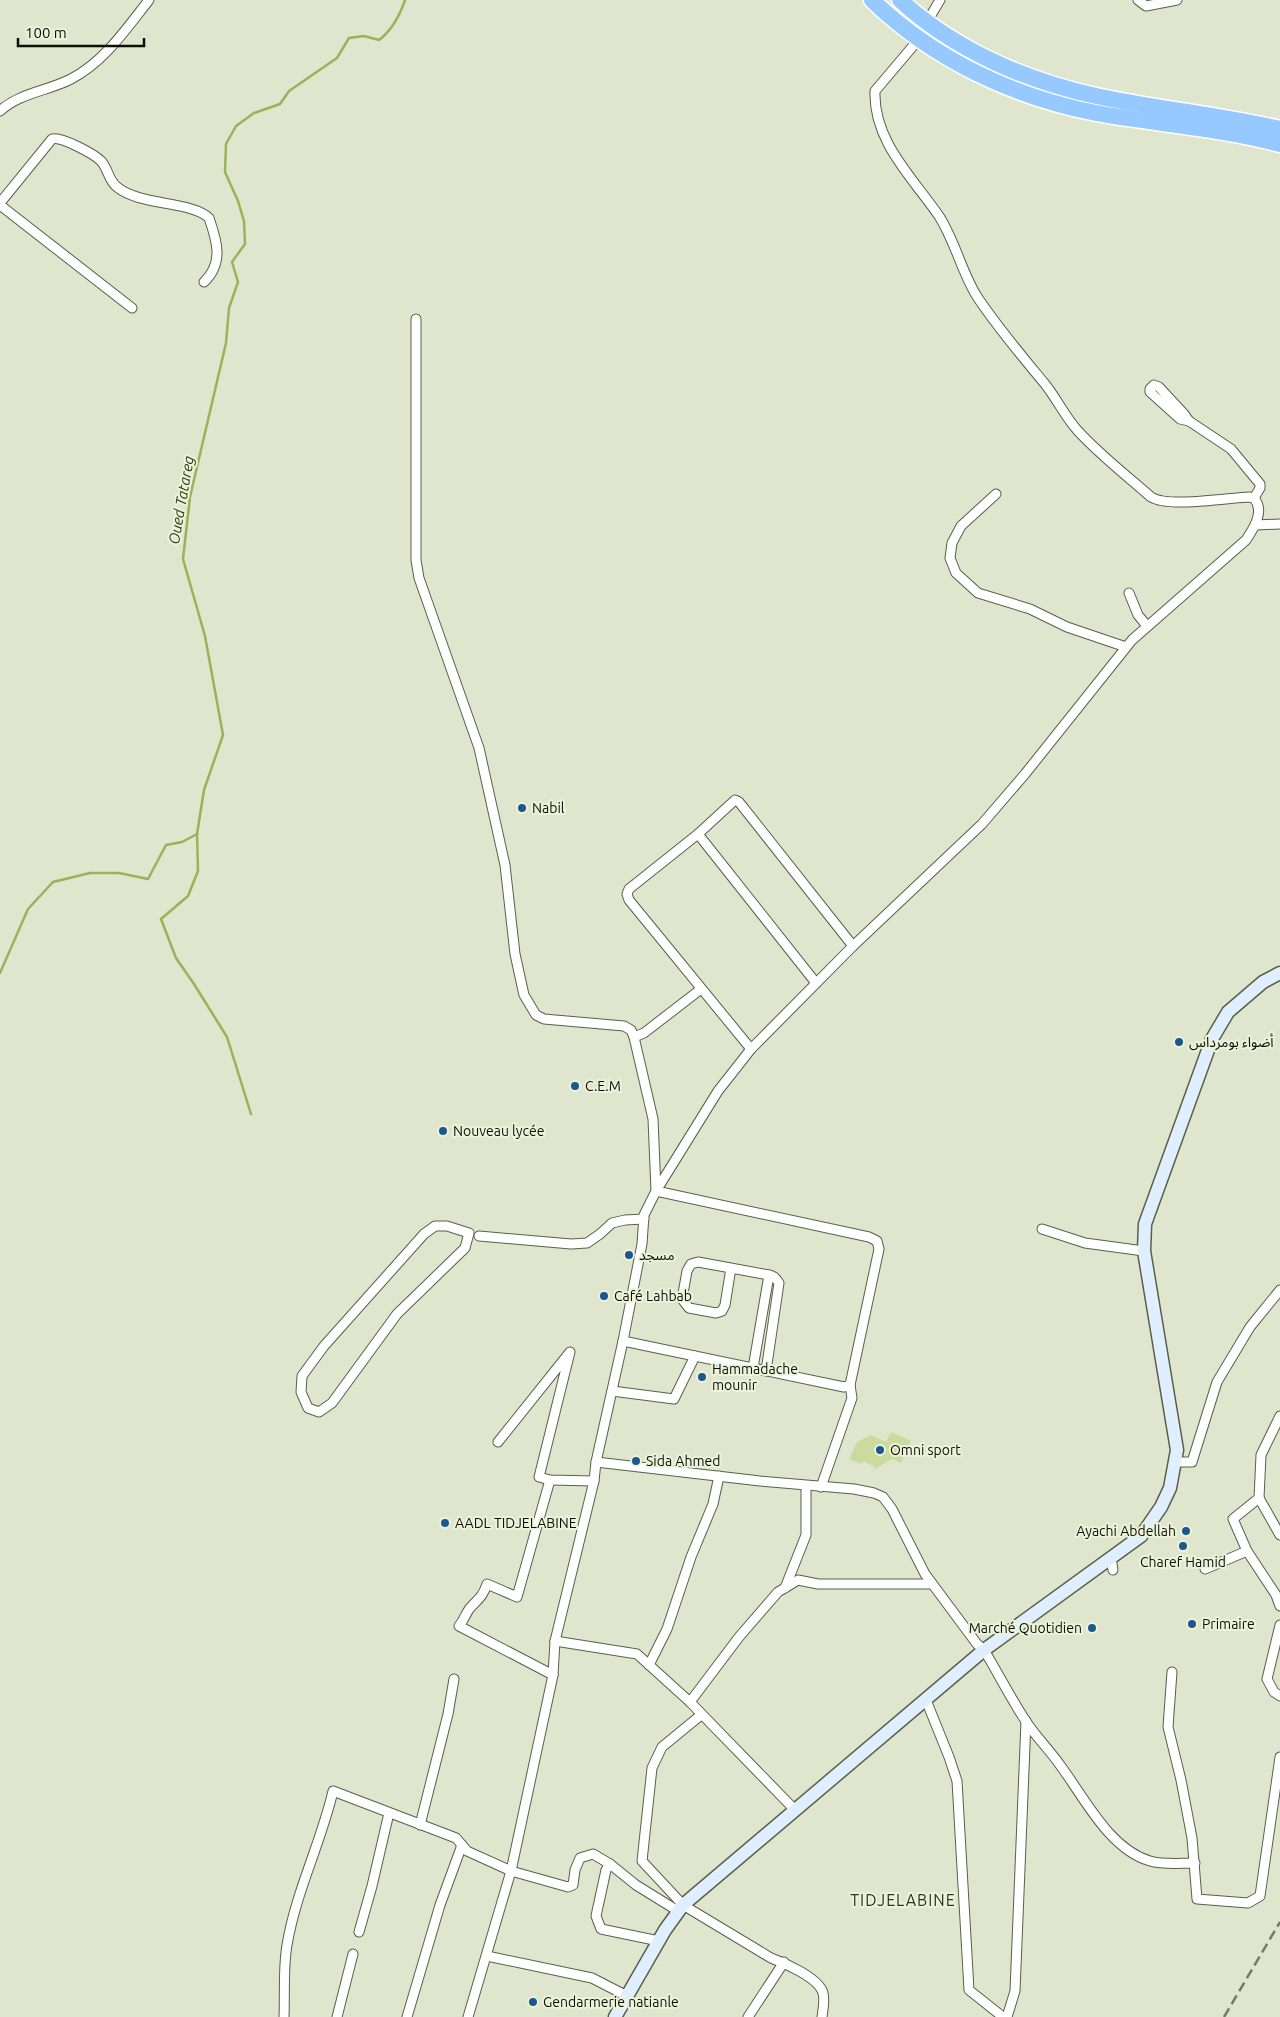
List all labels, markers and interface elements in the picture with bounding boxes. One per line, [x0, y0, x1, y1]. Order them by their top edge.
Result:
scale bar [18, 15, 144, 47]
text: 100 m [25, 24, 67, 41]
water label: Oued Tatareg [165, 454, 197, 546]
place label: Nabil [532, 800, 565, 816]
marker: Nabil [516, 802, 528, 814]
place label: أضواء بومرداس [1189, 1033, 1274, 1051]
marker: أضواء بومرداس [1173, 1036, 1185, 1048]
place label: C.E.M [585, 1078, 621, 1094]
marker: C.E.M [569, 1080, 581, 1092]
place label: Nouveau lycée [453, 1123, 544, 1139]
marker: Nouveau lycée [437, 1125, 449, 1137]
place label: مسجد [639, 1247, 675, 1263]
marker: مسجد [623, 1249, 635, 1261]
place label: Café Lahbab [614, 1288, 692, 1304]
marker: Café Lahbab [598, 1290, 610, 1302]
place label: Hammadache mounir [712, 1361, 798, 1393]
marker: Hammadache mounir [696, 1371, 708, 1383]
place label: Omni sport [890, 1442, 961, 1458]
marker: Omni sport [874, 1444, 886, 1456]
place label: Sida Ahmed [646, 1453, 720, 1469]
marker: Sida Ahmed [630, 1455, 642, 1467]
place label: AADL TIDJELABINE [455, 1515, 577, 1531]
marker: AADL TIDJELABINE [439, 1517, 451, 1529]
place label: Ayachi Abdellah [1076, 1523, 1176, 1539]
marker: Ayachi Abdellah [1180, 1525, 1192, 1537]
marker: Charef Hamid [1177, 1540, 1189, 1552]
place label: Charef Hamid [1140, 1554, 1226, 1570]
place label: Primaire [1202, 1616, 1255, 1632]
marker: Primaire [1186, 1618, 1198, 1630]
place label: Marché Quotidien [969, 1620, 1082, 1636]
marker: Marché Quotidien [1086, 1622, 1098, 1634]
district label: TIDJELABINE [850, 1891, 956, 1909]
place label: Gendarmerie natianle [543, 1994, 679, 2010]
marker: Gendarmerie natianle [527, 1996, 539, 2008]

